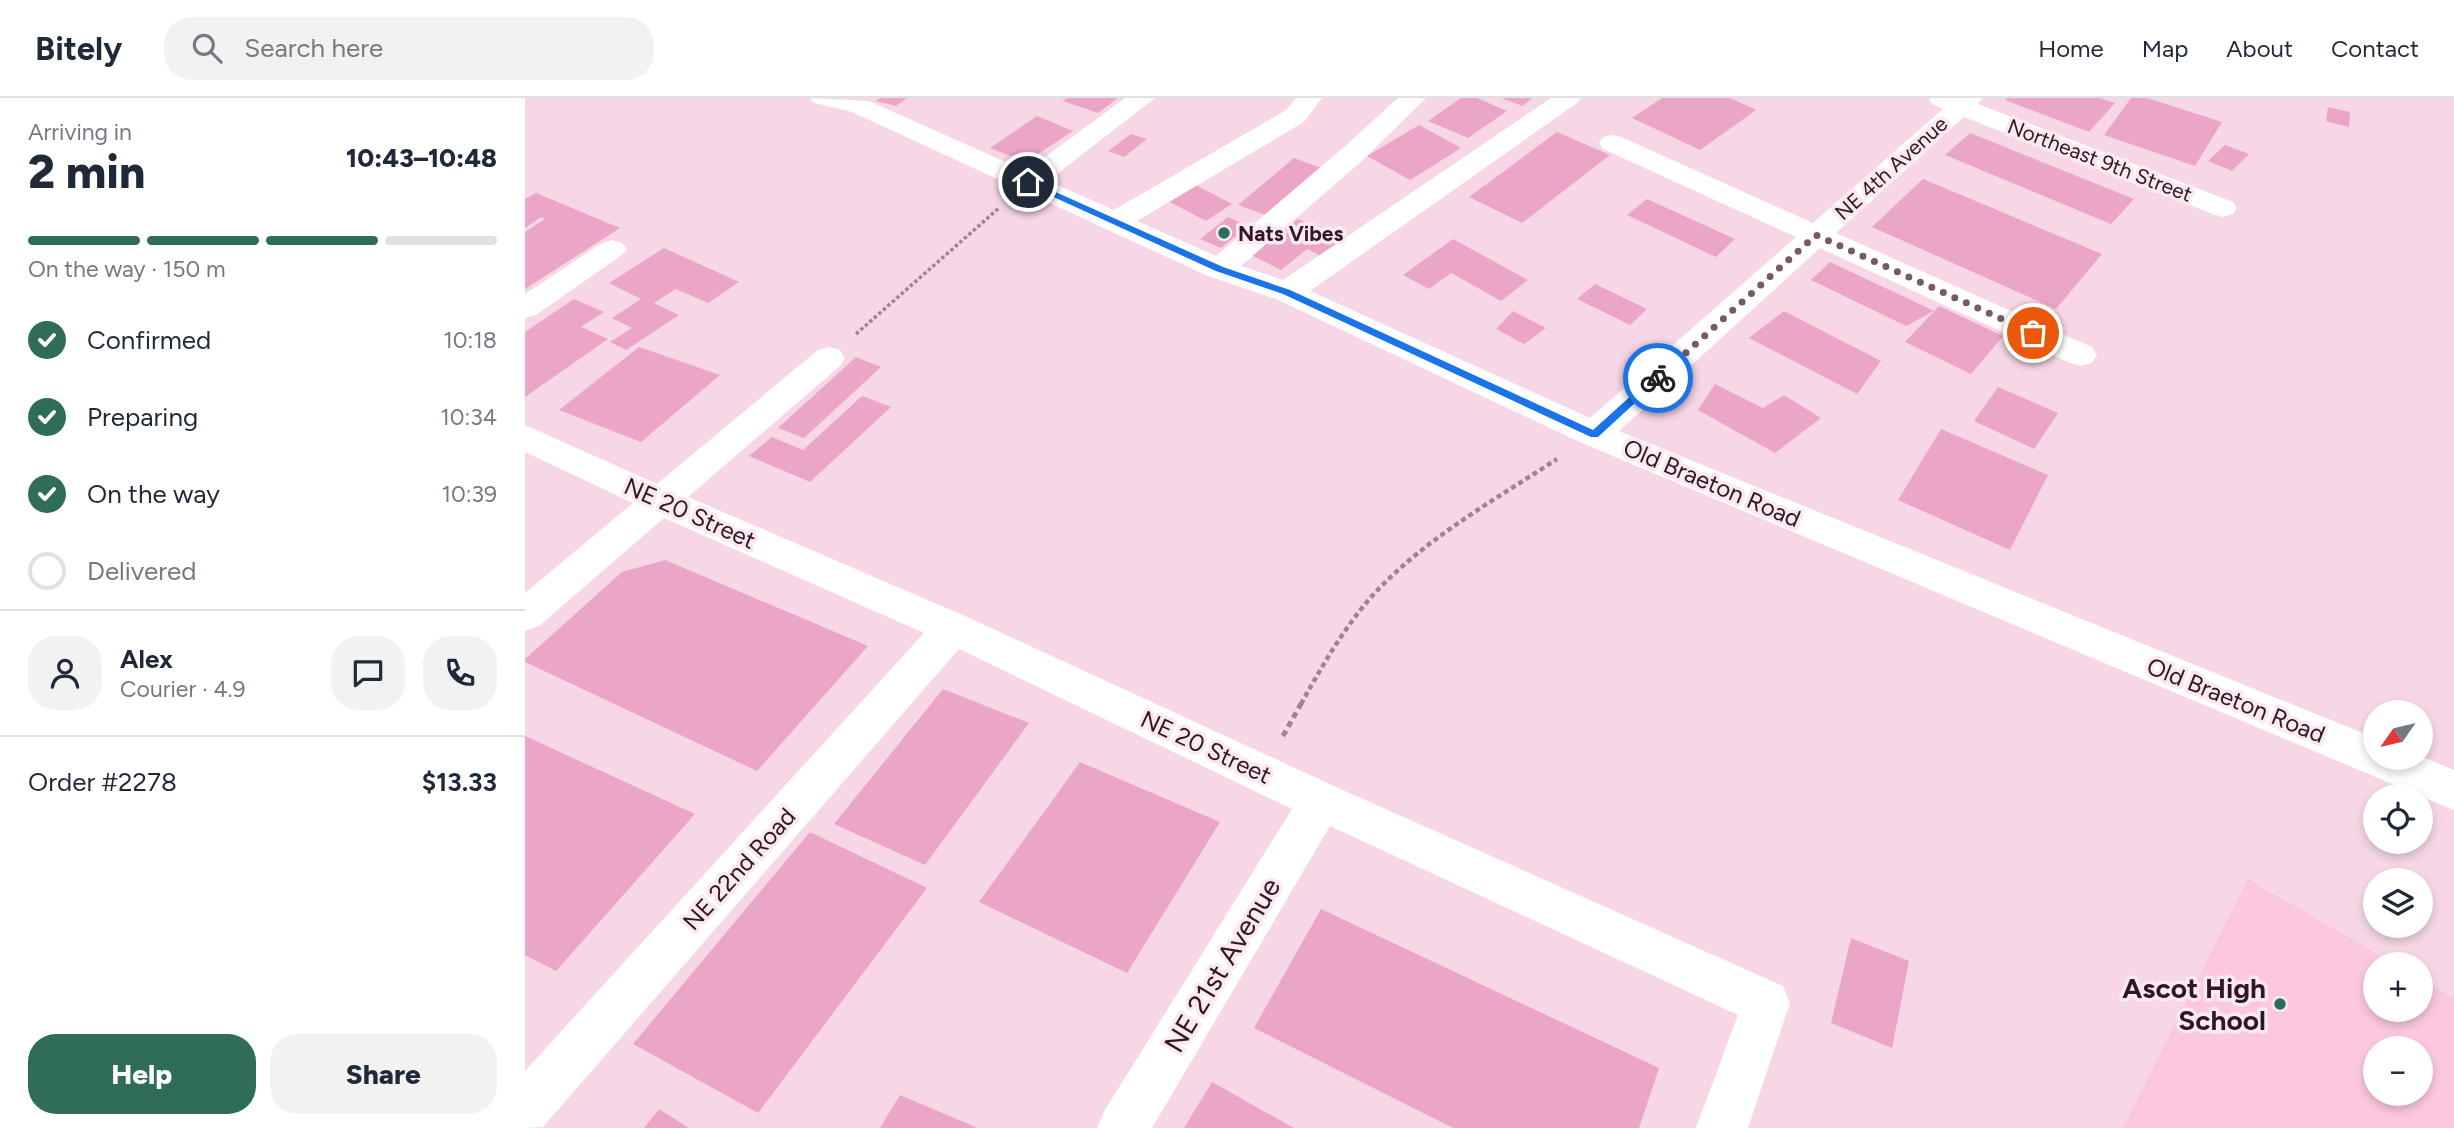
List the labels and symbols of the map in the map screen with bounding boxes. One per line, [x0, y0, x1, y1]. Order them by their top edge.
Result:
street label: NE 4th Avenue [1830, 111, 1952, 225]
street label: Northeast 9th Street [2004, 113, 2196, 207]
pin [998, 152, 1058, 212]
place label: Nats Vibes [1238, 221, 1343, 246]
marker: Nats Vibes [1216, 225, 1232, 241]
pin [2003, 303, 2063, 363]
courier [1623, 343, 1693, 413]
street label: Old Braeton Road [1619, 433, 1805, 533]
street label: NE 20 Street [620, 471, 760, 555]
street label: Old Braeton Road [2143, 651, 2329, 749]
north arrow [2363, 700, 2433, 770]
street label: NE 20 Street [1136, 704, 1276, 790]
street label: NE 22nd Road [677, 802, 801, 936]
street label: NE 21st Avenue [1157, 872, 1287, 1058]
place label: Ascot High School [2122, 971, 2266, 1037]
marker: Ascot High School [2272, 996, 2288, 1012]

